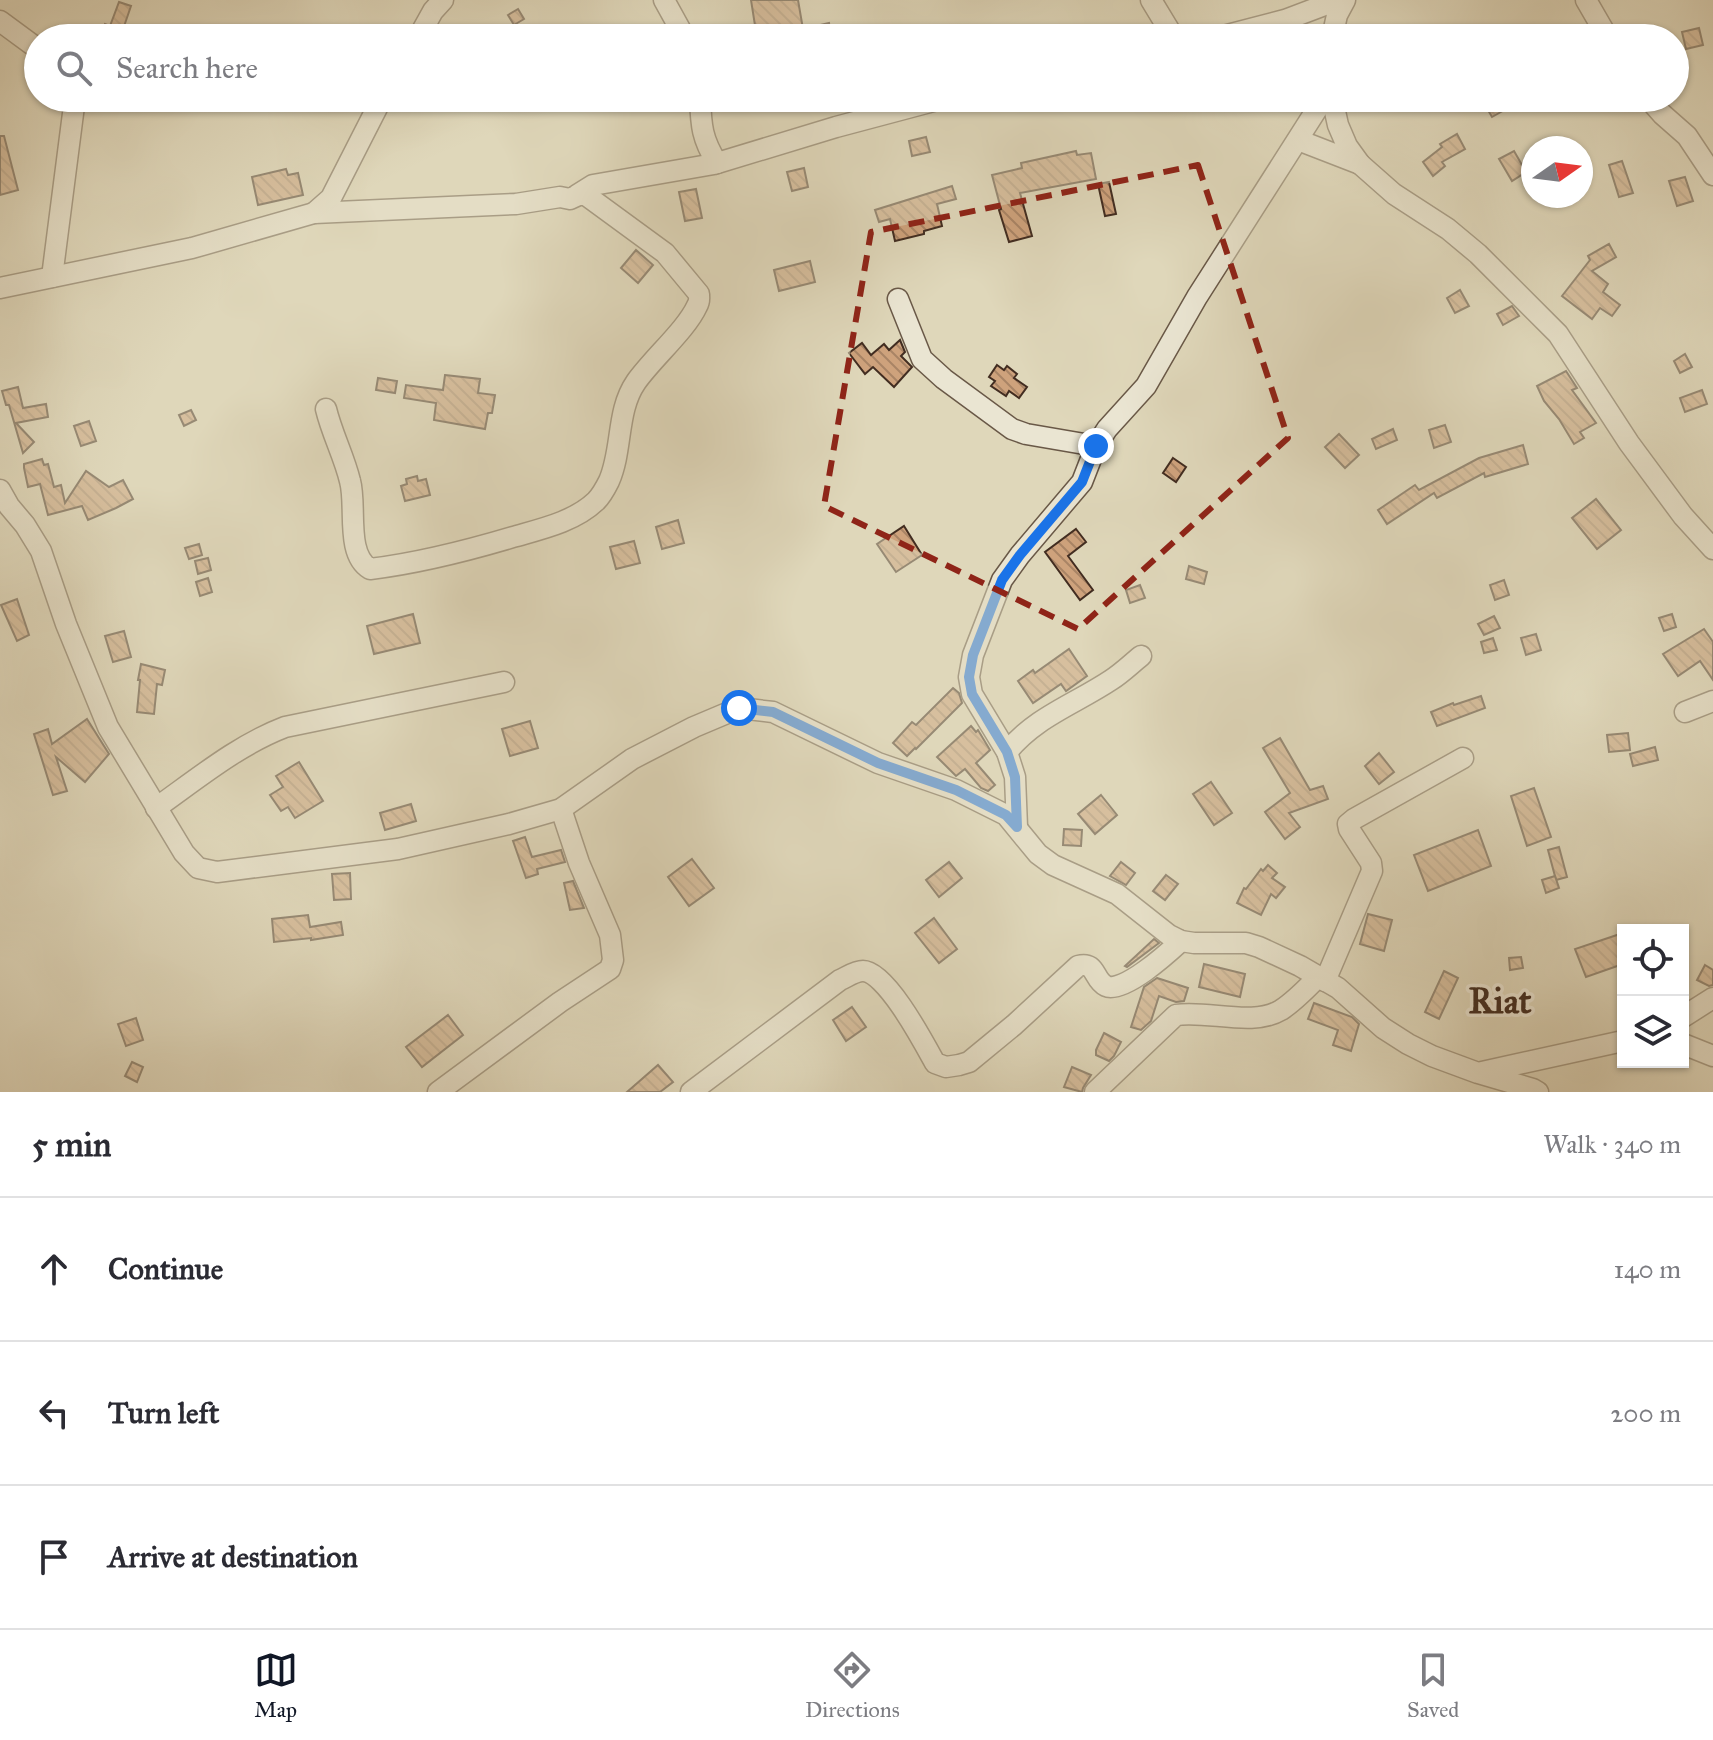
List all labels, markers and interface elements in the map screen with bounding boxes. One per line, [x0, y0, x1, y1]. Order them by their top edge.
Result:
search box [24, 24, 1689, 112]
icon: search [52, 46, 96, 90]
text: Search here [116, 50, 258, 86]
north arrow [1521, 136, 1593, 208]
route end [1078, 428, 1114, 464]
route start [721, 690, 757, 726]
map controls [1617, 924, 1689, 1068]
button: locate [1617, 924, 1689, 996]
district label: Riat [1468, 979, 1532, 1023]
button: layers [1617, 996, 1689, 1068]
text: 5 min [32, 1124, 111, 1165]
text: Walk · 340 m [1543, 1128, 1681, 1160]
icon: ahead [32, 1247, 76, 1291]
text: Continue [108, 1251, 223, 1287]
text: 140 m [1614, 1253, 1681, 1285]
icon: left [32, 1391, 76, 1435]
text: Turn left [108, 1395, 219, 1431]
text: 200 m [1610, 1397, 1681, 1429]
icon: arrive [32, 1535, 76, 1579]
text: Arrive at destination [108, 1539, 358, 1575]
tab: Map [254, 1648, 298, 1723]
tab: Directions [805, 1648, 900, 1723]
tab: Saved [1407, 1648, 1459, 1723]

